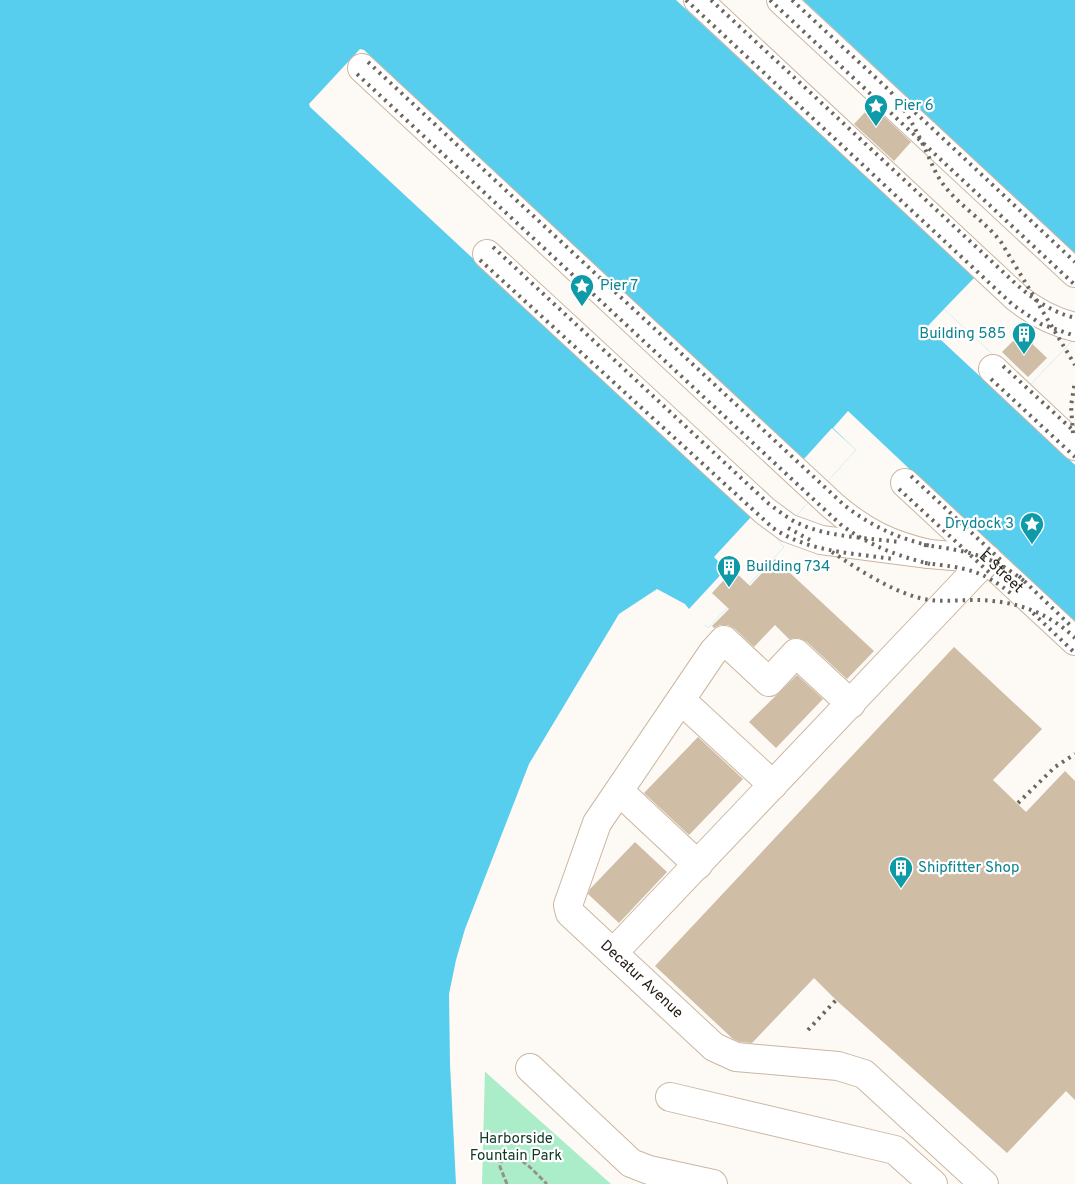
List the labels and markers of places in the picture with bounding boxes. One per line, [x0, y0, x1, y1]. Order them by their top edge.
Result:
place icon: Pier 6 [863, 93, 889, 127]
place label: Pier 6 [894, 97, 934, 116]
place icon: Pier 7 [569, 273, 595, 307]
place label: Pier 7 [600, 277, 638, 296]
building icon: Building 585 [1011, 321, 1037, 355]
place label: Building 585 [919, 325, 1006, 344]
place icon: Drydock 3 [1019, 511, 1045, 545]
place label: Drydock 3 [945, 515, 1014, 534]
building icon: Building 734 [716, 554, 742, 588]
place label: Building 734 [746, 558, 830, 577]
building icon: Shipfitter Shop [888, 855, 914, 889]
place label: Shipfitter Shop [918, 859, 1019, 878]

